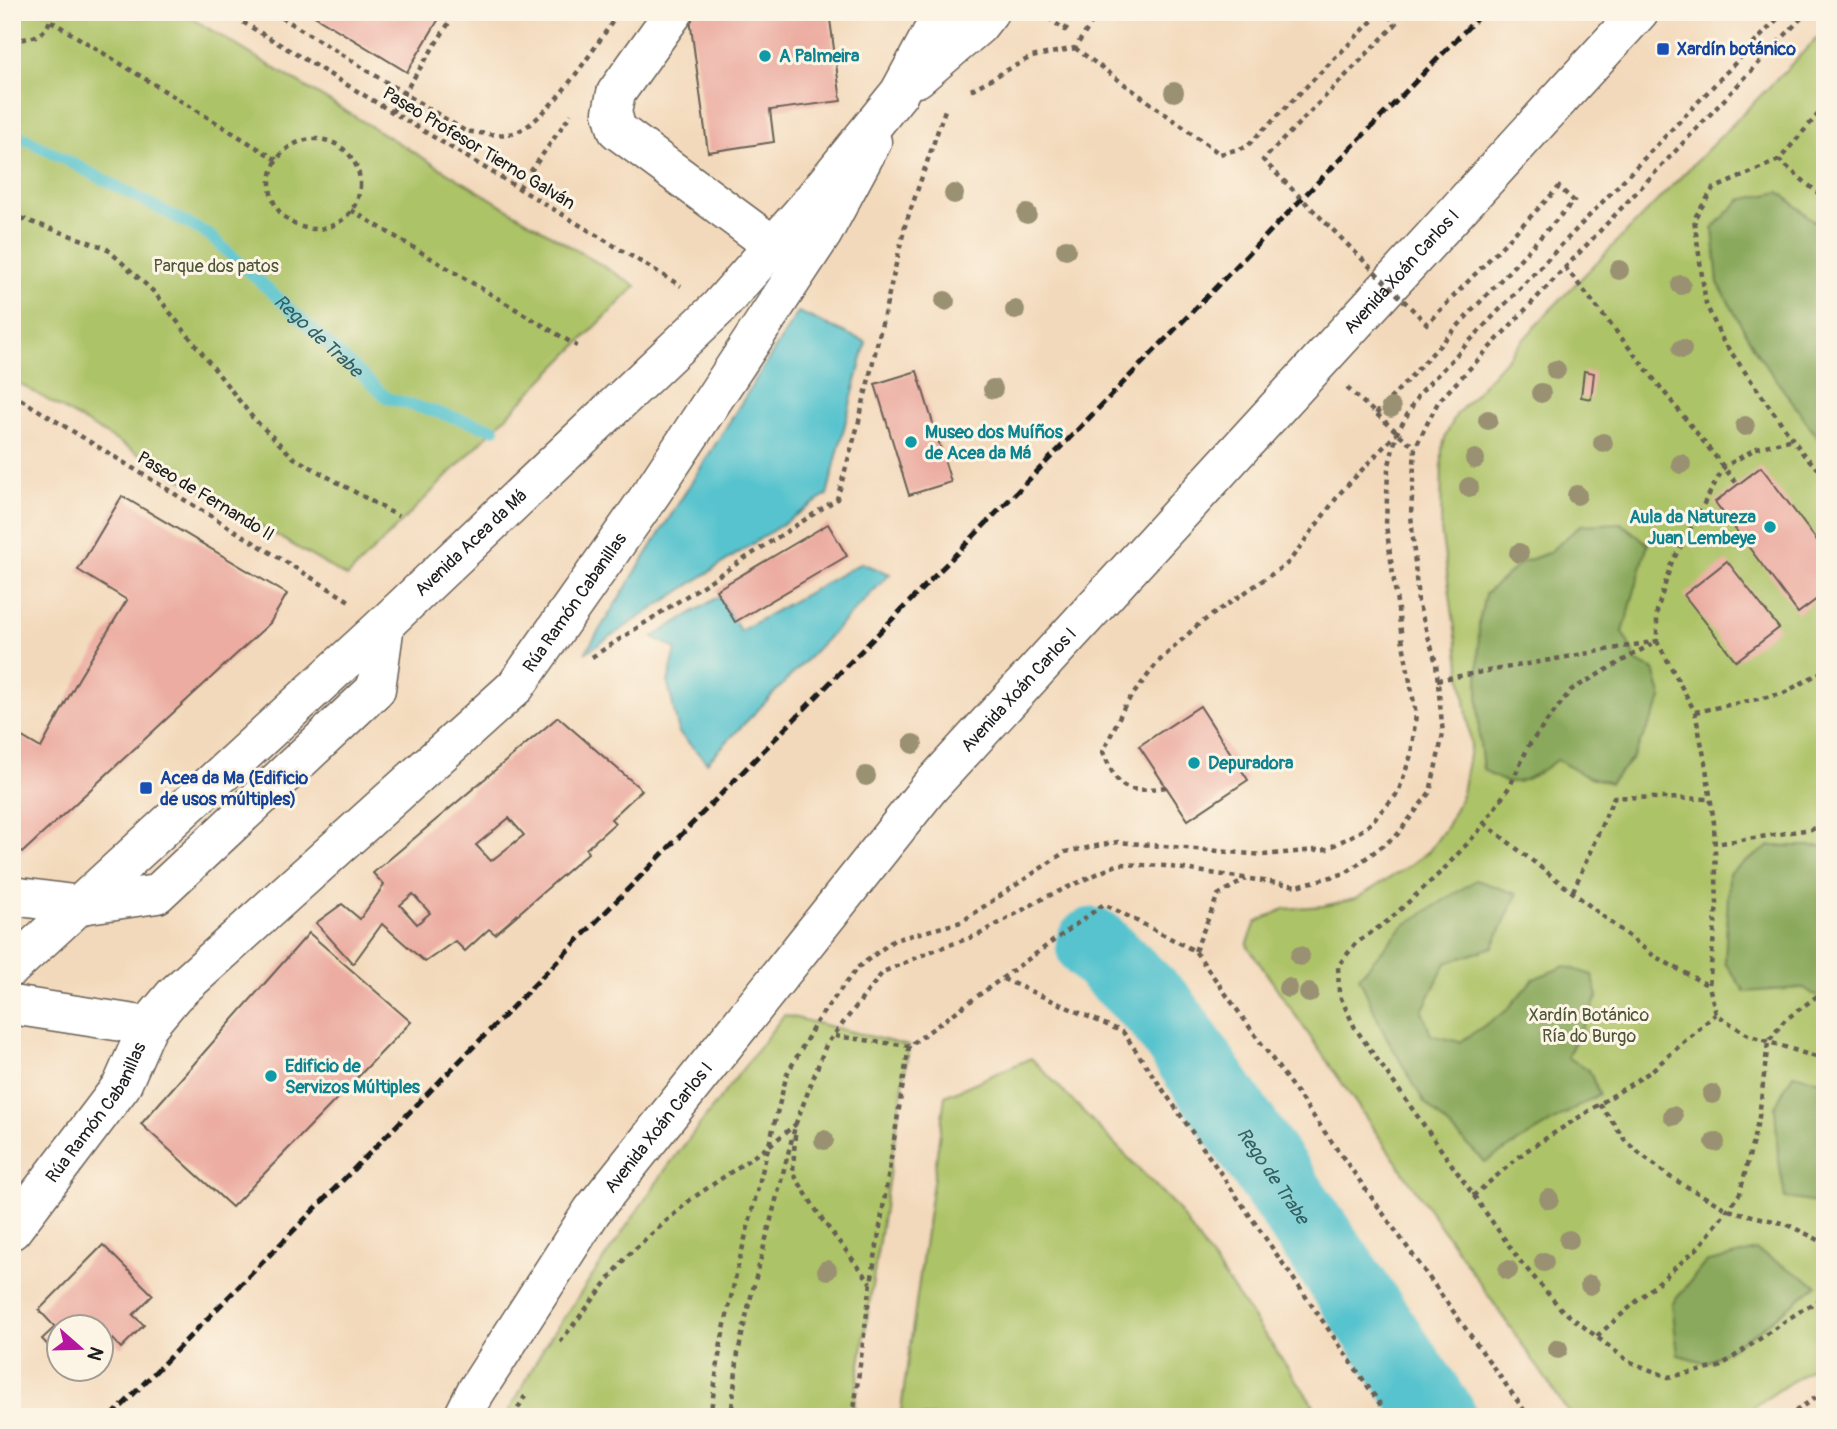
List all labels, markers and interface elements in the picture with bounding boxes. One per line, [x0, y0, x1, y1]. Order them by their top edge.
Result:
place label: Xardín botánico [1677, 38, 1796, 61]
marker: Xardín botánico [1655, 41, 1671, 57]
place label: A Palmeira [779, 45, 860, 68]
marker: A Palmeira [757, 48, 773, 64]
street label: Paseo Profesor Tierno Galván [378, 82, 579, 215]
street label: Avenida Xoán Carlos I [1339, 205, 1465, 339]
park label: Parque dos patos [153, 255, 279, 278]
water label: Rego de Trabe [269, 290, 368, 384]
place label: Museo dos Muíños de Acea da Má [925, 421, 1064, 465]
marker: Museo dos Muíños de Acea da Má [903, 434, 919, 450]
street label: Paseo de Fernando II [133, 446, 278, 546]
street label: Avenida Acea da Má [410, 484, 532, 602]
place label: Aula da Natureza Juan Lembeye [1629, 506, 1757, 550]
marker: Aula da Natureza Juan Lembeye [1762, 519, 1778, 535]
street label: Rúa Ramón Cabanillas [518, 528, 632, 677]
street label: Avenida Xoán Carlos I [956, 623, 1082, 757]
place label: Depuradora [1208, 752, 1294, 775]
marker: Depuradora [1186, 755, 1202, 771]
place label: Acea da Ma (Edificio de usos múltiples) [160, 767, 309, 811]
marker: Acea da Ma (Edificio de usos múltiples) [138, 780, 154, 796]
park label: Xardín Botánico Ría do Burgo [1529, 1004, 1649, 1048]
street label: Rúa Ramón Cabanillas [41, 1039, 151, 1188]
place label: Edificio de Servizos Múltiples [285, 1055, 421, 1099]
street label: Avenida Xoán Carlos I [600, 1058, 718, 1198]
marker: Edificio de Servizos Múltiples [263, 1068, 279, 1084]
water label: Rego de Trabe [1231, 1123, 1315, 1230]
north arrow [46, 1314, 116, 1384]
text: N [82, 1343, 109, 1364]

